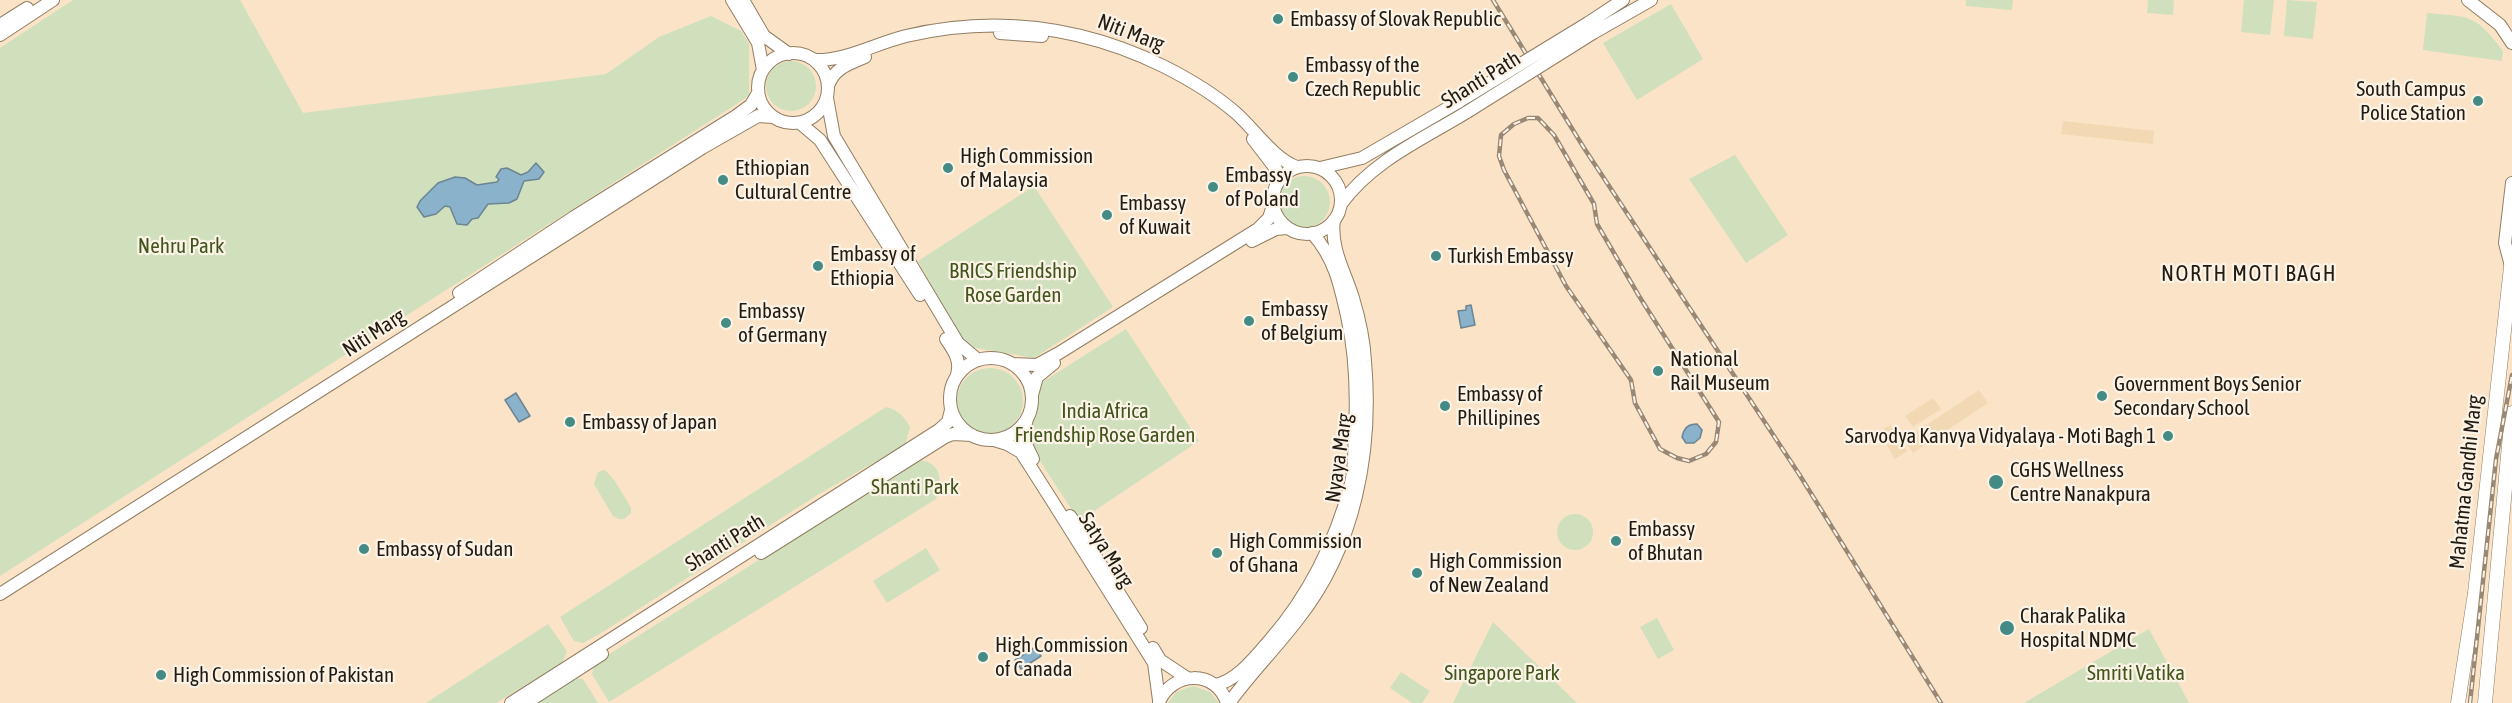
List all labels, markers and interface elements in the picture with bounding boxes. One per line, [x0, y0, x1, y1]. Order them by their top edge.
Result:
place label: Embassy of Slovak Republic [1290, 6, 1501, 32]
street label: Niti Marg [1094, 9, 1168, 57]
marker: Embassy of Slovak Republic [1271, 12, 1285, 26]
street label: Shanti Path [1437, 46, 1525, 114]
place label: Embassy of the Czech Republic [1305, 52, 1420, 102]
marker: Embassy of the Czech Republic [1286, 70, 1300, 84]
place label: South Campus Police Station [2356, 76, 2466, 126]
marker: South Campus Police Station [2471, 94, 2485, 108]
place label: High Commission of Malaysia [960, 143, 1093, 193]
place label: Ethiopian Cultural Centre [735, 155, 851, 205]
marker: High Commission of Malaysia [941, 161, 955, 175]
place label: Embassy of Poland [1225, 162, 1299, 212]
marker: Ethiopian Cultural Centre [716, 173, 730, 187]
marker: Embassy of Poland [1206, 180, 1220, 194]
place label: Embassy of Kuwait [1119, 190, 1191, 240]
marker: Embassy of Kuwait [1100, 208, 1114, 222]
park label: Nehru Park [138, 233, 224, 259]
place label: Embassy of Ethiopia [830, 241, 916, 291]
place label: Turkish Embassy [1448, 243, 1574, 269]
marker: Turkish Embassy [1429, 249, 1443, 263]
park label: BRICS Friendship Rose Garden [949, 258, 1077, 308]
marker: Embassy of Ethiopia [811, 259, 825, 273]
district label: NORTH MOTI BAGH [2161, 261, 2337, 287]
place label: Embassy of Belgium [1261, 296, 1343, 346]
place label: Embassy of Germany [738, 298, 827, 348]
street label: Niti Marg [338, 304, 410, 362]
marker: Embassy of Belgium [1242, 314, 1256, 328]
marker: Embassy of Germany [719, 316, 733, 330]
place label: National Rail Museum [1670, 346, 1770, 396]
marker: National Rail Museum [1651, 364, 1665, 378]
place label: Government Boys Senior Secondary School [2114, 371, 2301, 421]
place label: Embassy of Phillipines [1457, 381, 1543, 431]
marker: Government Boys Senior Secondary School [2095, 389, 2109, 403]
street label: Mahatma Gandhi Marg [2444, 394, 2488, 570]
park label: India Africa Friendship Rose Garden [1015, 398, 1195, 448]
marker: Embassy of Phillipines [1438, 399, 1452, 413]
place label: Embassy of Japan [582, 409, 717, 435]
street label: Nyaya Marg [1320, 412, 1358, 504]
marker: Embassy of Japan [563, 415, 577, 429]
place label: Sarvodya Kanvya Vidyalaya - Moti Bagh 1 [1845, 423, 2156, 449]
marker: Sarvodya Kanvya Vidyalaya - Moti Bagh 1 [2161, 429, 2175, 443]
place label: CGHS Wellness Centre Nanakpura [2010, 457, 2151, 507]
marker: CGHS Wellness Centre Nanakpura [1987, 473, 2005, 491]
park label: Shanti Park [871, 474, 959, 500]
street label: Satya Marg [1073, 508, 1139, 592]
street label: Shanti Path [681, 509, 769, 577]
place label: Embassy of Bhutan [1628, 516, 1703, 566]
place label: High Commission of Ghana [1229, 528, 1362, 578]
marker: Embassy of Bhutan [1609, 534, 1623, 548]
place label: Embassy of Sudan [376, 536, 514, 562]
marker: Embassy of Sudan [357, 542, 371, 556]
marker: High Commission of Ghana [1210, 546, 1224, 560]
place label: High Commission of New Zealand [1429, 548, 1562, 598]
marker: High Commission of New Zealand [1410, 566, 1424, 580]
place label: Charak Palika Hospital NDMC [2020, 603, 2136, 653]
marker: Charak Palika Hospital NDMC [1998, 619, 2016, 637]
place label: High Commission of Canada [995, 632, 1128, 682]
marker: High Commission of Canada [976, 650, 990, 664]
park label: Singapore Park [1444, 660, 1560, 686]
park label: Smriti Vatika [2087, 660, 2185, 686]
place label: High Commission of Pakistan [173, 662, 394, 688]
marker: High Commission of Pakistan [154, 668, 168, 682]

